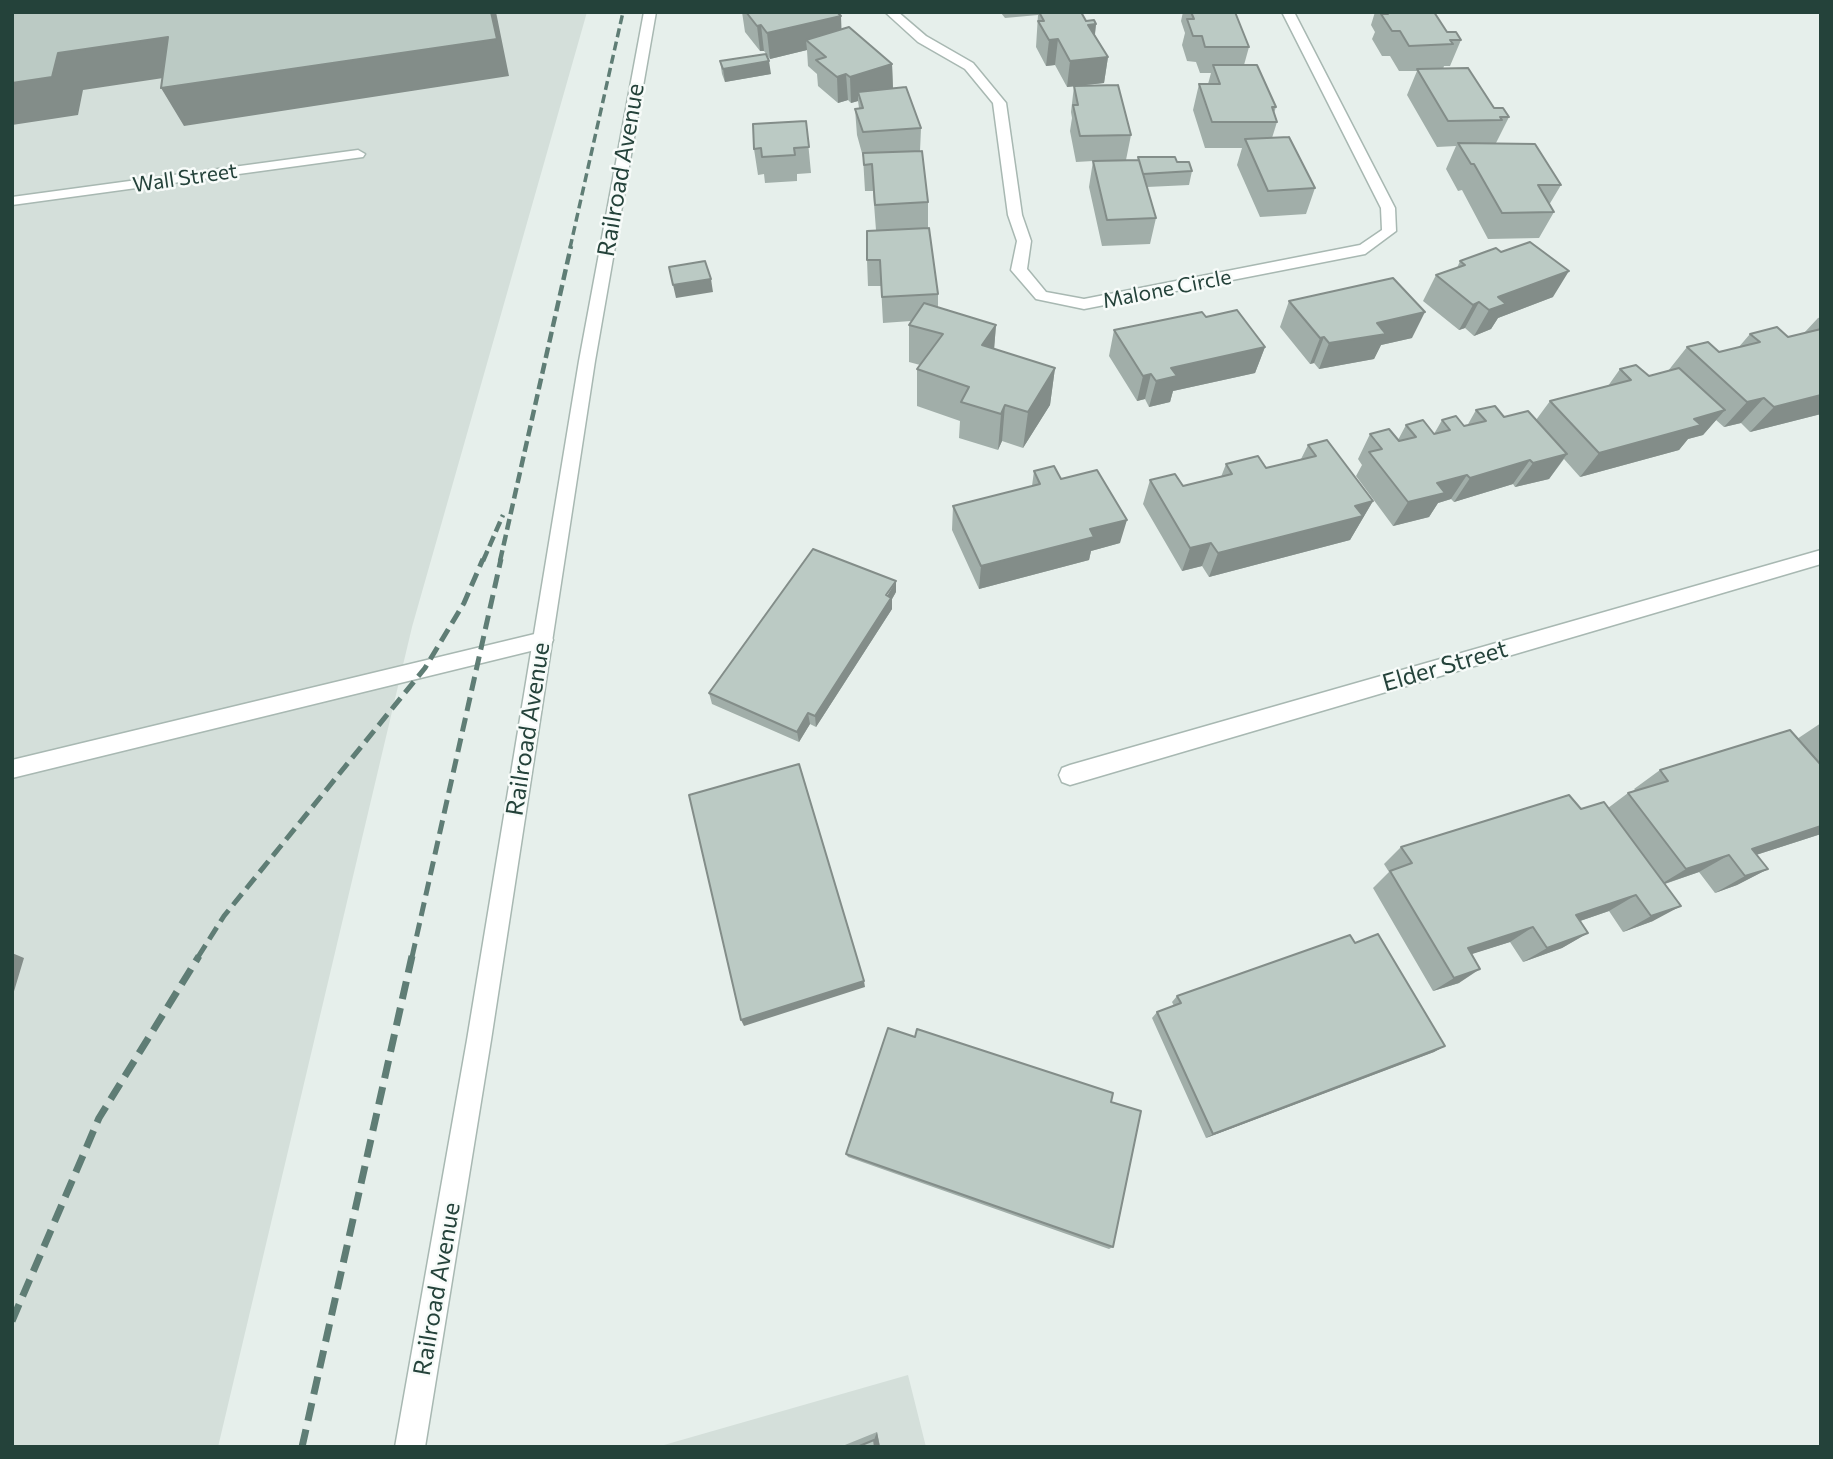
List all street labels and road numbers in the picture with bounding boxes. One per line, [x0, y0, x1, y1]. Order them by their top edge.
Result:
street label: Railroad Avenue [592, 81, 650, 259]
street label: Wall Street [131, 158, 239, 198]
street label: Malone Circle [1101, 264, 1233, 314]
street label: Elder Street [1379, 634, 1511, 698]
street label: Railroad Avenue [500, 640, 556, 818]
street label: Railroad Avenue [408, 1200, 466, 1378]

